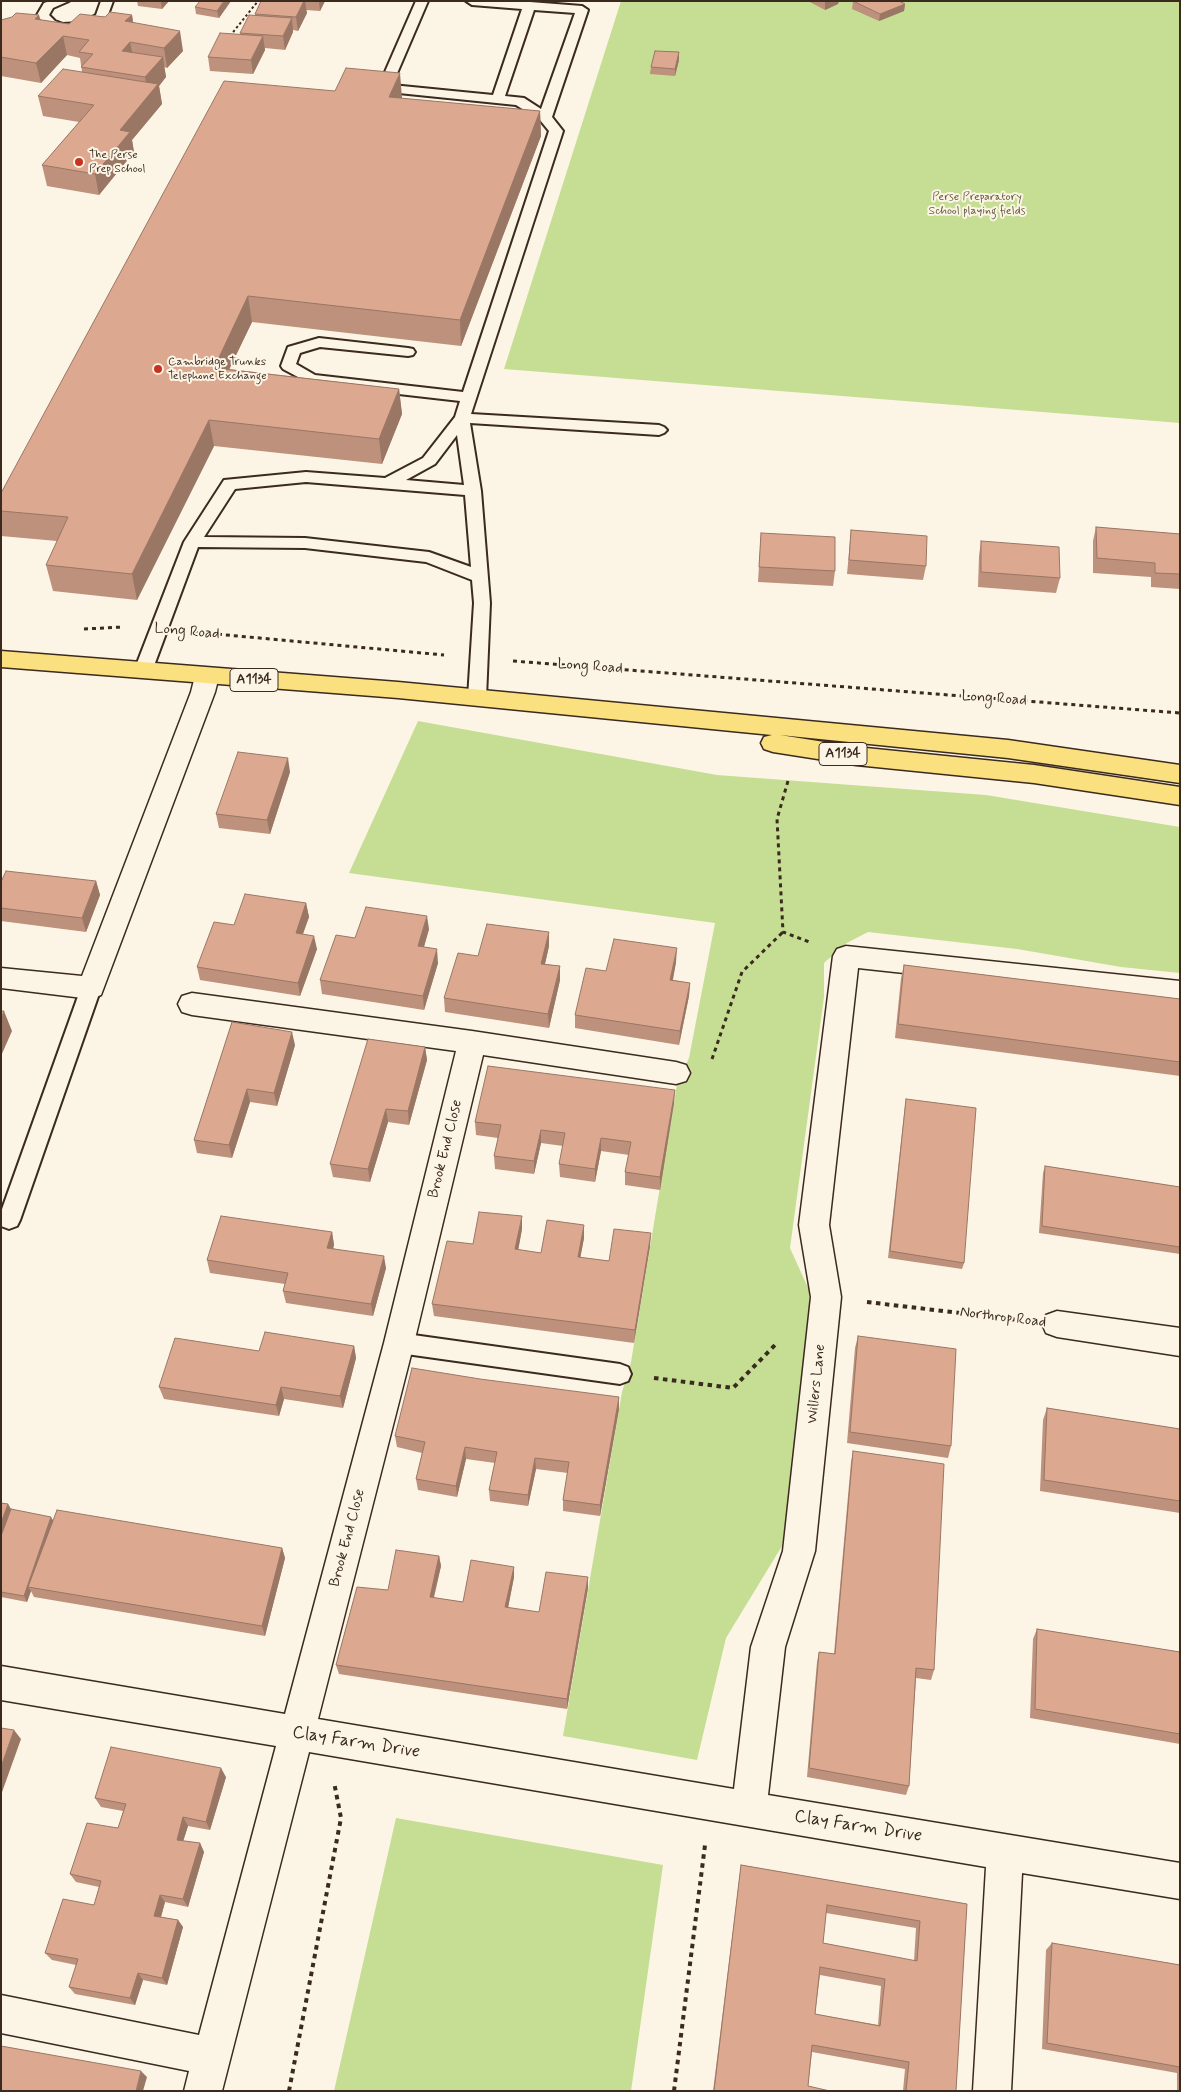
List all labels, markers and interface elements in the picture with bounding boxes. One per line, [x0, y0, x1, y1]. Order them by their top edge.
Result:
place label: The Perse Prep School [89, 148, 145, 176]
marker: The Perse Prep School [73, 156, 85, 168]
park label: Perse Preparatory School playing fields [929, 190, 1025, 218]
place label: Cambridge Trunks Telephone Exchange [168, 355, 267, 383]
marker: Cambridge Trunks Telephone Exchange [152, 363, 164, 375]
street label: Long Road [154, 620, 220, 644]
street label: Long Road [557, 656, 623, 678]
road number: A1134 [230, 668, 278, 692]
street label: Long Road [961, 688, 1027, 710]
road number: A1134 [819, 742, 867, 766]
street label: Brook End Close [425, 1098, 467, 1200]
street label: Northrop Road [959, 1304, 1047, 1332]
street label: Willers Lane [804, 1343, 830, 1425]
street label: Brook End Close [326, 1487, 370, 1589]
street label: Clay Farm Drive [291, 1722, 421, 1764]
street label: Clay Farm Drive [793, 1806, 923, 1848]

